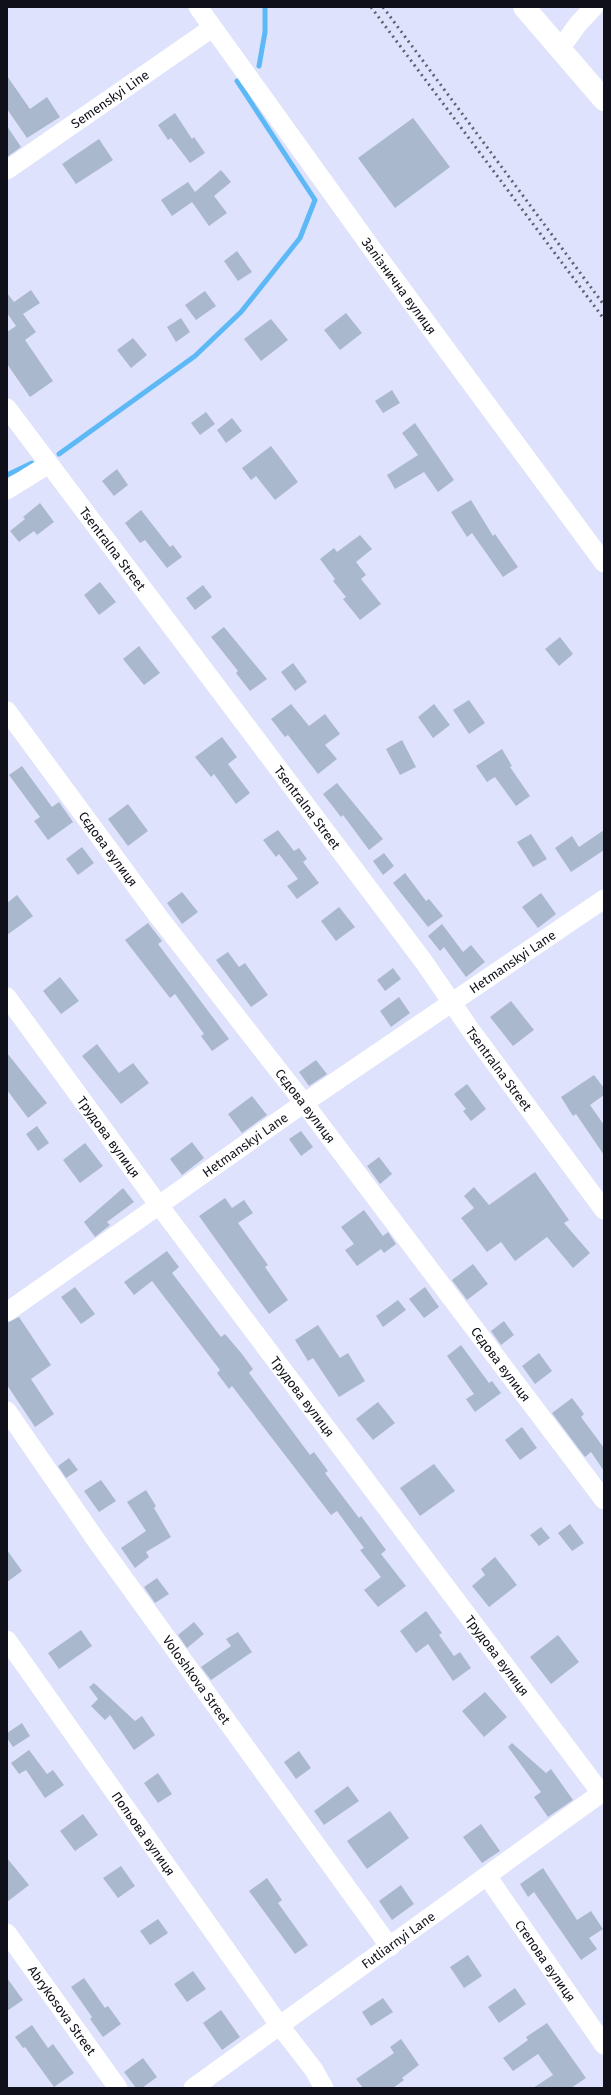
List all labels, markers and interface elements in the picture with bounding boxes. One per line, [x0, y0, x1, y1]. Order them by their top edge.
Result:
street label: Semenskyi Line [68, 67, 152, 131]
street label: Залізнична вулиця [359, 235, 440, 337]
street label: Tsentralna Street [76, 504, 149, 594]
street label: Tsentralna Street [271, 763, 344, 853]
street label: Сєдова вулиця [75, 809, 141, 889]
street label: Hetmanskyi Lane [467, 927, 558, 996]
street label: Tsentralna Street [463, 1024, 535, 1114]
street label: Сєдова вулиця [272, 1066, 338, 1146]
street label: Трудова вулиця [74, 1094, 143, 1181]
street label: Hetmanskyi Lane [200, 1110, 291, 1180]
street label: Сєдова вулиця [468, 1324, 534, 1404]
street label: Трудова вулиця [267, 1354, 337, 1440]
street label: Трудова вулиця [462, 1612, 532, 1699]
street label: Voloshkova Street [159, 1633, 234, 1727]
street label: Польова вулиця [109, 1789, 178, 1879]
street label: Futliarnyi Lane [359, 1909, 438, 1972]
street label: Степова вулиця [512, 1917, 579, 2005]
street label: Abrykosova Street [25, 1963, 99, 2058]

